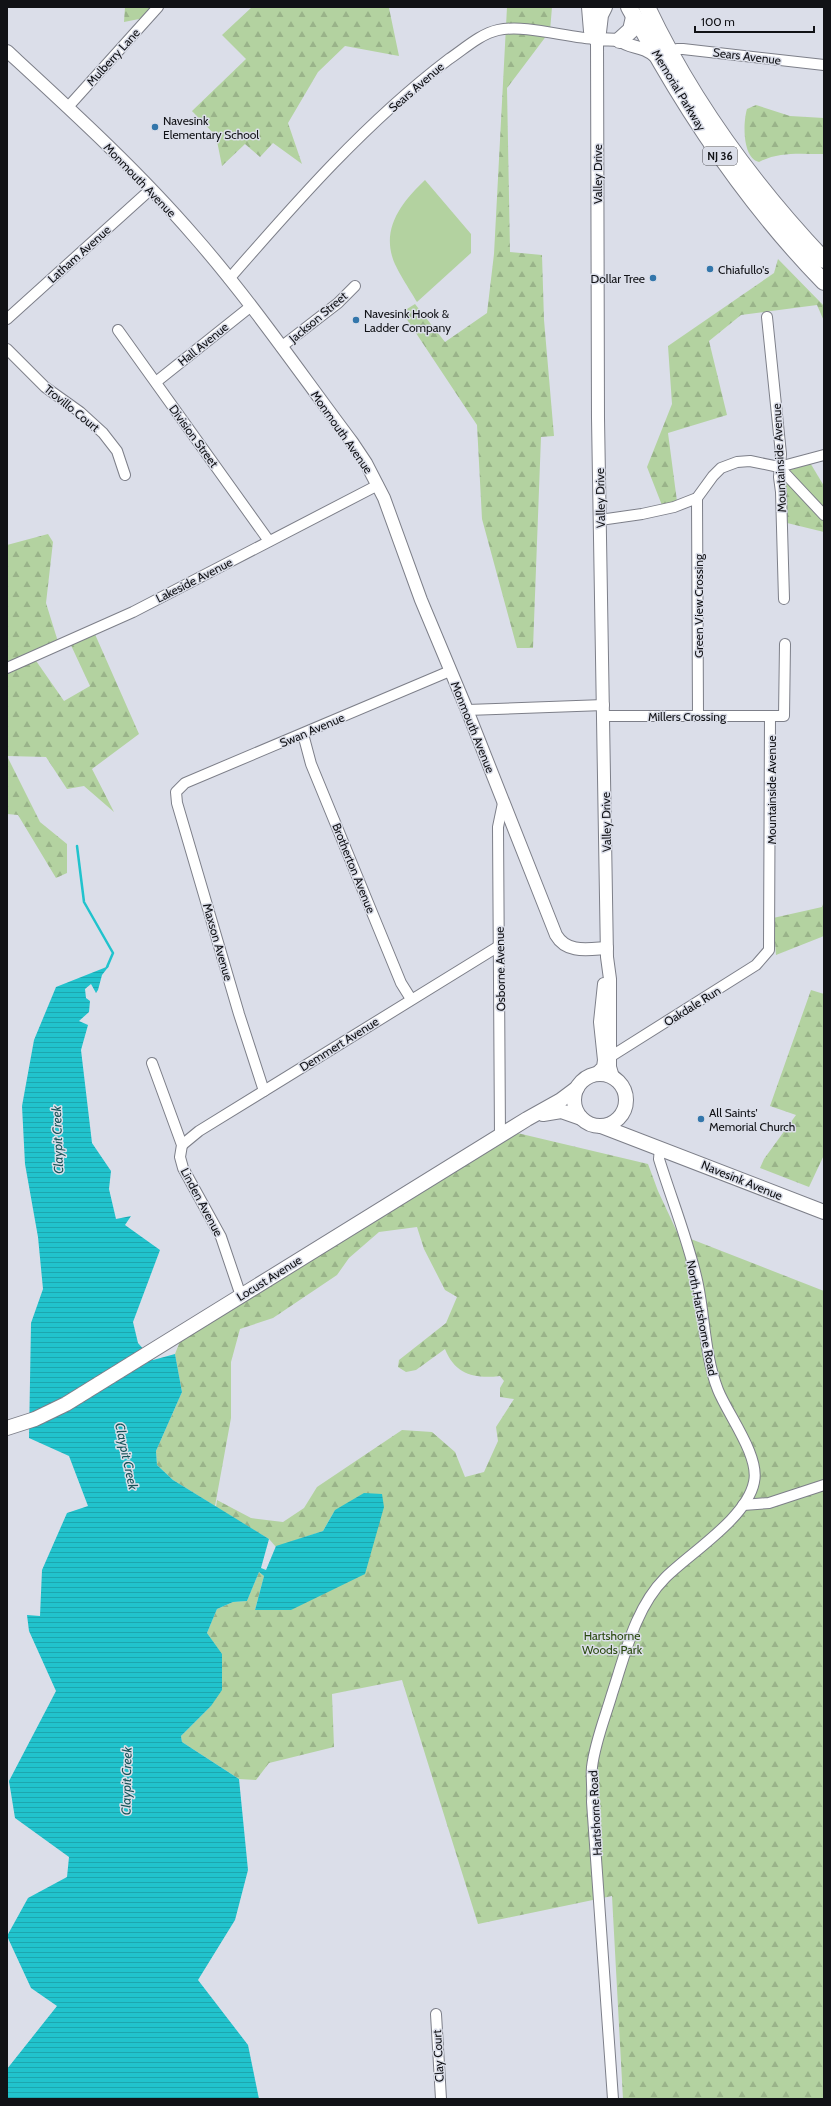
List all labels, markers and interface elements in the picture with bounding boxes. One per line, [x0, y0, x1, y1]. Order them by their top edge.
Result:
scale bar [695, 8, 814, 34]
text: 100 m [701, 14, 735, 29]
street label: Mulberry Lane [83, 25, 143, 89]
street label: Sears Avenue [712, 44, 782, 68]
street label: Memorial Parkway [649, 47, 709, 133]
street label: Sears Avenue [385, 59, 447, 115]
place label: Navesink Elementary School [163, 113, 259, 142]
marker: Navesink Elementary School [150, 122, 160, 132]
street label: Monmouth Avenue [101, 140, 179, 220]
street label: Valley Drive [590, 144, 605, 204]
road number: NJ 36 [703, 147, 737, 165]
street label: Latham Avenue [45, 222, 113, 286]
place label: Chiafullo's [718, 262, 769, 277]
marker: Chiafullo's [705, 264, 715, 274]
place label: Dollar Tree [591, 271, 645, 286]
marker: Dollar Tree [648, 273, 658, 283]
street label: Jackson Street [285, 288, 350, 346]
place label: Navesink Hook & Ladder Company [364, 306, 451, 335]
marker: Navesink Hook & Ladder Company [351, 315, 361, 325]
street label: Hall Avenue [175, 319, 231, 369]
street label: Trovillo Court [41, 381, 103, 435]
street label: Monmouth Avenue [308, 388, 376, 476]
street label: Division Street [166, 402, 222, 470]
street label: Mountainside Avenue [769, 403, 789, 513]
street label: Valley Drive [592, 468, 608, 528]
street label: Green View Crossing [691, 553, 706, 658]
street label: Lakeside Avenue [153, 554, 235, 606]
street label: Monmouth Avenue [448, 679, 498, 775]
street label: Millers Crossing [648, 709, 727, 724]
street label: Swan Avenue [277, 710, 347, 750]
street label: Mountainside Avenue [764, 735, 779, 845]
street label: Valley Drive [598, 792, 614, 852]
street label: Brotherton Avenue [329, 821, 379, 915]
street label: Maxson Avenue [200, 901, 236, 983]
street label: Osborne Avenue [492, 926, 508, 1012]
street label: Oakdale Run [661, 982, 723, 1029]
street label: Demmert Avenue [297, 1014, 381, 1074]
water label: Claypit Creek [48, 1105, 66, 1174]
place label: All Saints' Memorial Church [709, 1105, 795, 1134]
marker: All Saints' Memorial Church [696, 1114, 706, 1124]
street label: Navesink Avenue [699, 1157, 785, 1203]
street label: Linden Avenue [178, 1165, 226, 1239]
street label: Locust Avenue [234, 1252, 304, 1304]
street label: North Hartshorne Road [683, 1259, 721, 1377]
water label: Claypit Creek [112, 1421, 142, 1491]
park label: Hartshorne Woods Park [582, 1628, 643, 1657]
water label: Claypit Creek [117, 1746, 135, 1815]
street label: Hartshorne Road [585, 1770, 605, 1856]
street label: Clay Court [429, 2029, 447, 2083]

